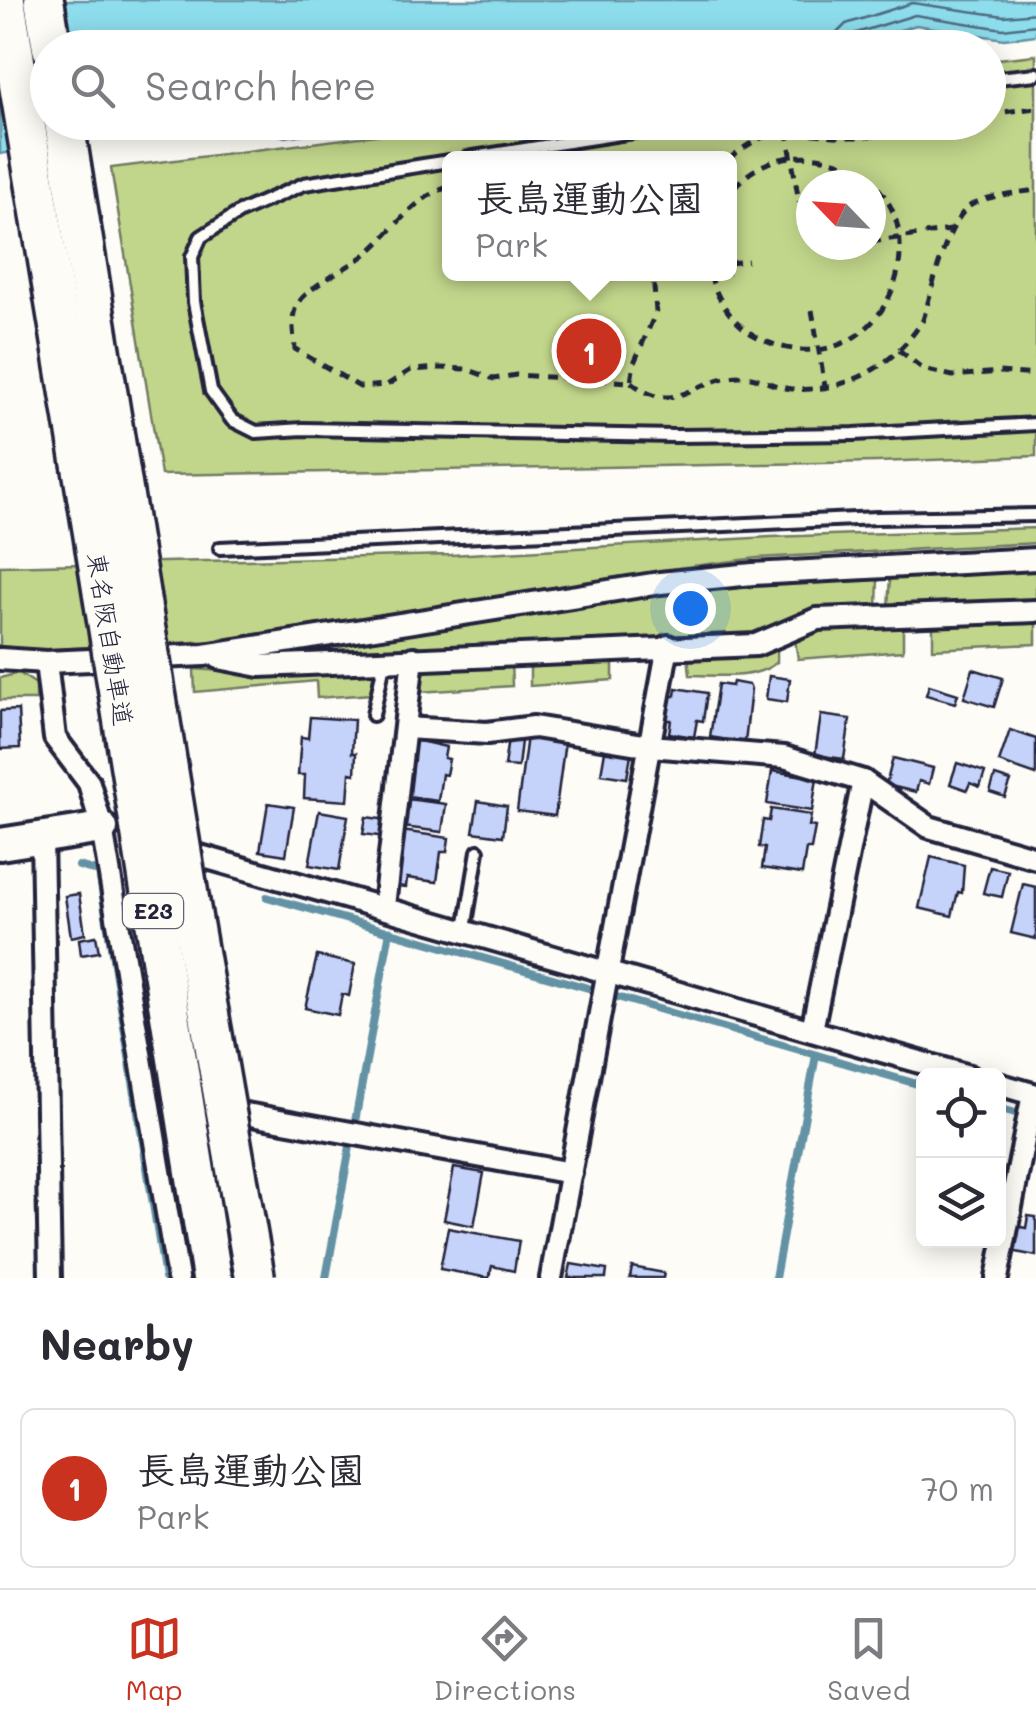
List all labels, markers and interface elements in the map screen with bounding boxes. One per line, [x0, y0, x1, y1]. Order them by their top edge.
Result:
search box [30, 30, 1006, 140]
icon: search [65, 58, 120, 113]
text: Search here [145, 60, 376, 110]
popup [442, 151, 737, 281]
north arrow [796, 170, 886, 260]
text: 長島運動公園 [475, 172, 704, 222]
text: Park [475, 223, 548, 265]
pin: 1 [556, 314, 622, 388]
street label: 東名阪自動車道 [81, 550, 140, 728]
your location [665, 583, 716, 634]
road number: E23 [123, 894, 183, 928]
map controls [916, 1068, 1006, 1248]
button: locate [916, 1068, 1006, 1158]
button: layers [916, 1158, 1006, 1248]
text: Nearby [40, 1316, 194, 1371]
text: 長島運動公園 [137, 1444, 365, 1494]
text: 1 [67, 1467, 82, 1509]
text: 70 m [921, 1467, 994, 1509]
text: Park [137, 1495, 210, 1537]
tab: Map [126, 1611, 183, 1707]
tab: Directions [434, 1611, 576, 1707]
tab: Saved [827, 1611, 910, 1707]

